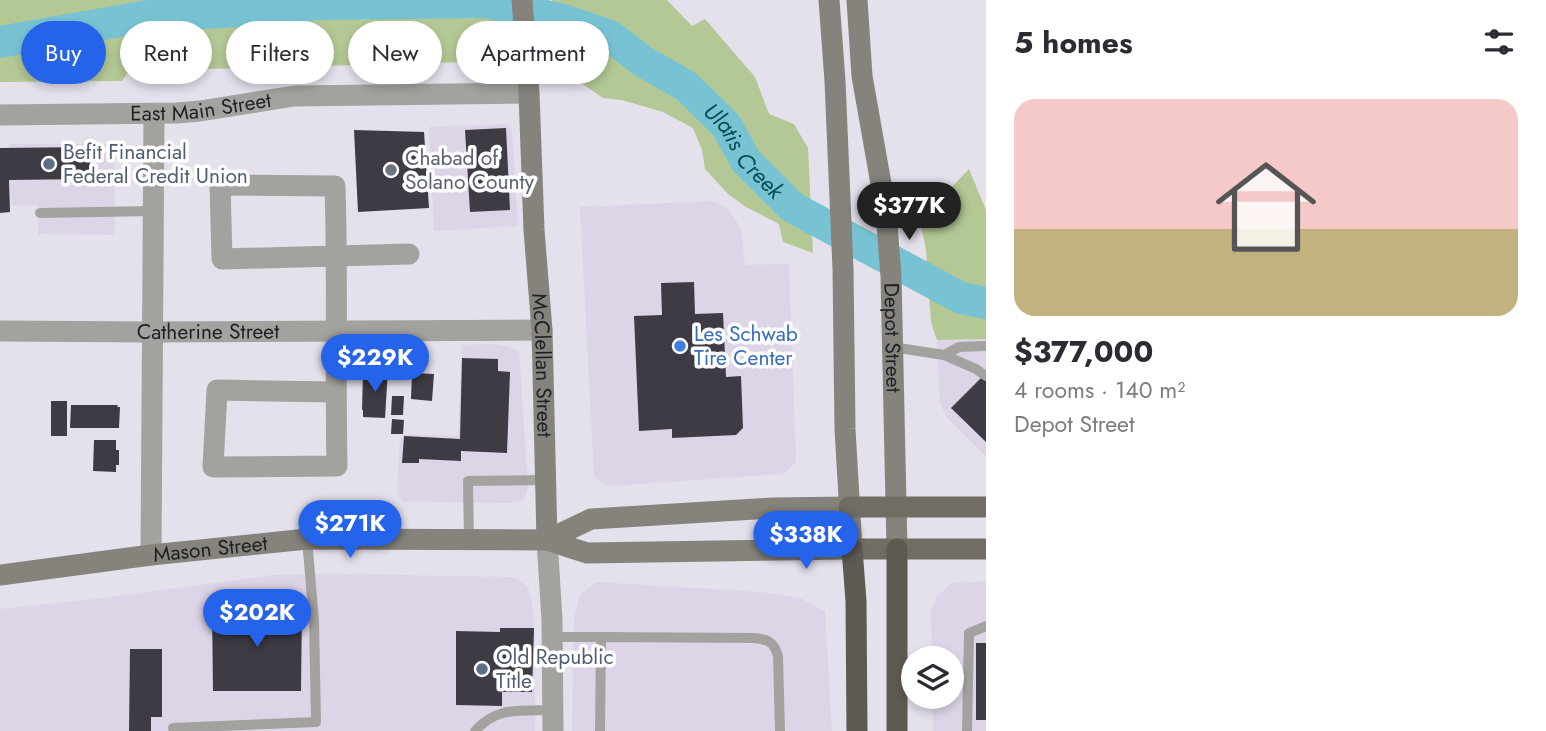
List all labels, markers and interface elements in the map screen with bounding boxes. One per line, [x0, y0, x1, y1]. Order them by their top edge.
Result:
chip: Buy [21, 21, 106, 84]
chip: Rent [120, 21, 212, 84]
chip: Filters [226, 21, 334, 84]
chip: New [348, 21, 442, 84]
chip: Apartment [456, 21, 609, 84]
text: 5 homes [1014, 21, 1133, 64]
icon: filters [1480, 23, 1518, 61]
street label: East Main Street [130, 85, 273, 129]
water label: Ulatis Creek [696, 95, 792, 207]
place label: Befit Financial Federal Credit Union [63, 137, 248, 191]
place label: Chabad of Solano County [405, 143, 535, 197]
icon: home [1203, 144, 1329, 270]
marker: Befit Financial Federal Credit Union [41, 156, 57, 172]
marker: Chabad of Solano County [383, 162, 399, 178]
pin: $377K [860, 182, 958, 242]
text: $377K [873, 188, 945, 222]
street label: Depot Street [876, 282, 909, 393]
street label: McClellan Street [524, 292, 560, 438]
street label: Catherine Street [137, 316, 279, 347]
place label: Les Schwab Tire Center [694, 319, 798, 373]
text: $377,000 [1014, 330, 1153, 373]
pin: $229K [326, 334, 424, 394]
marker: Les Schwab Tire Center [672, 338, 688, 354]
text: $229K [337, 340, 413, 374]
text: 4 rooms · 140 m² [1014, 373, 1185, 407]
text: Depot Street [1014, 407, 1134, 441]
pin: $271K [301, 500, 399, 560]
text: $271K [314, 506, 386, 540]
pin: $338K [757, 512, 855, 571]
text: $338K [769, 517, 843, 551]
street label: Mason Street [152, 528, 269, 570]
pin: $202K [208, 590, 306, 649]
text: $202K [219, 595, 295, 629]
place label: Old Republic Title [496, 642, 614, 696]
map controls [901, 646, 964, 709]
button: layers [901, 646, 964, 709]
marker: Old Republic Title [474, 661, 490, 677]

